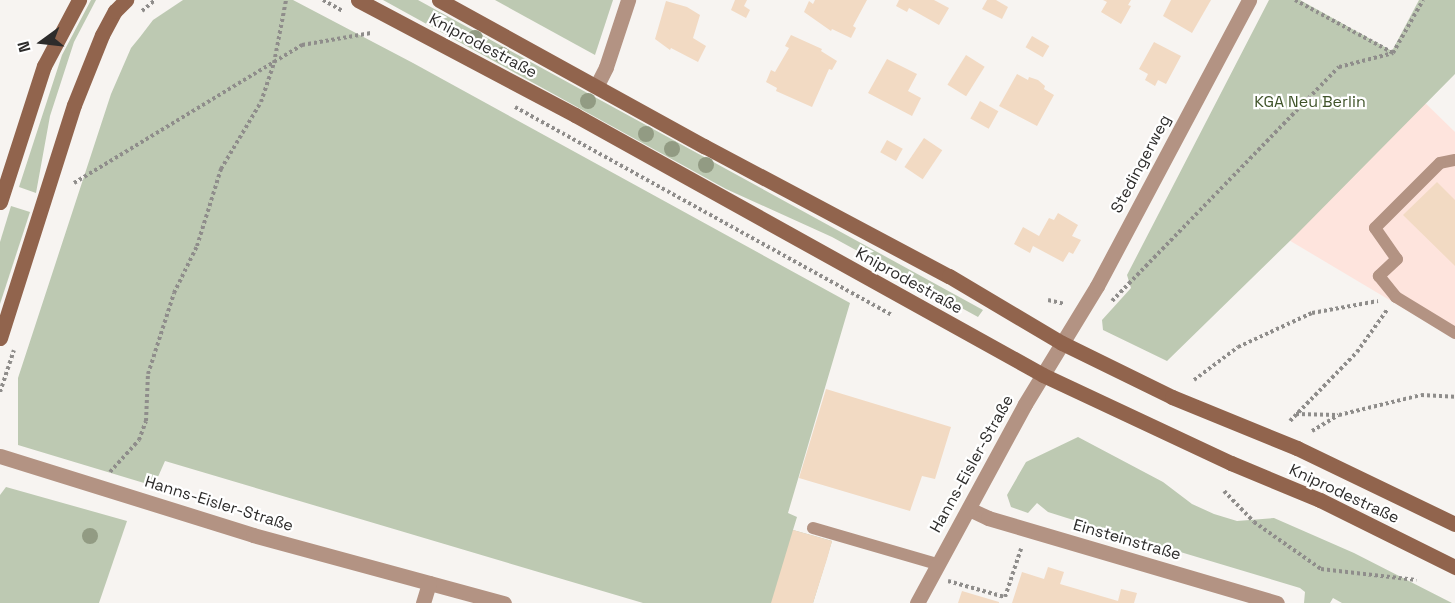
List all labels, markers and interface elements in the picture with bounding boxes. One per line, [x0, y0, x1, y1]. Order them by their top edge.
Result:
street label: Kniprodestraße [426, 10, 540, 82]
north arrow [12, 12, 72, 72]
text: N [13, 39, 36, 55]
park label: KGA Neu Berlin [1254, 92, 1366, 112]
street label: Stedingerweg [1107, 112, 1175, 216]
street label: Kniprodestraße [852, 244, 966, 318]
street label: Hanns-Eisler-Straße [926, 392, 1018, 536]
street label: Kniprodestraße [1286, 460, 1402, 528]
street label: Hanns-Eisler-Straße [142, 472, 296, 536]
street label: Einsteinstraße [1071, 515, 1183, 565]

